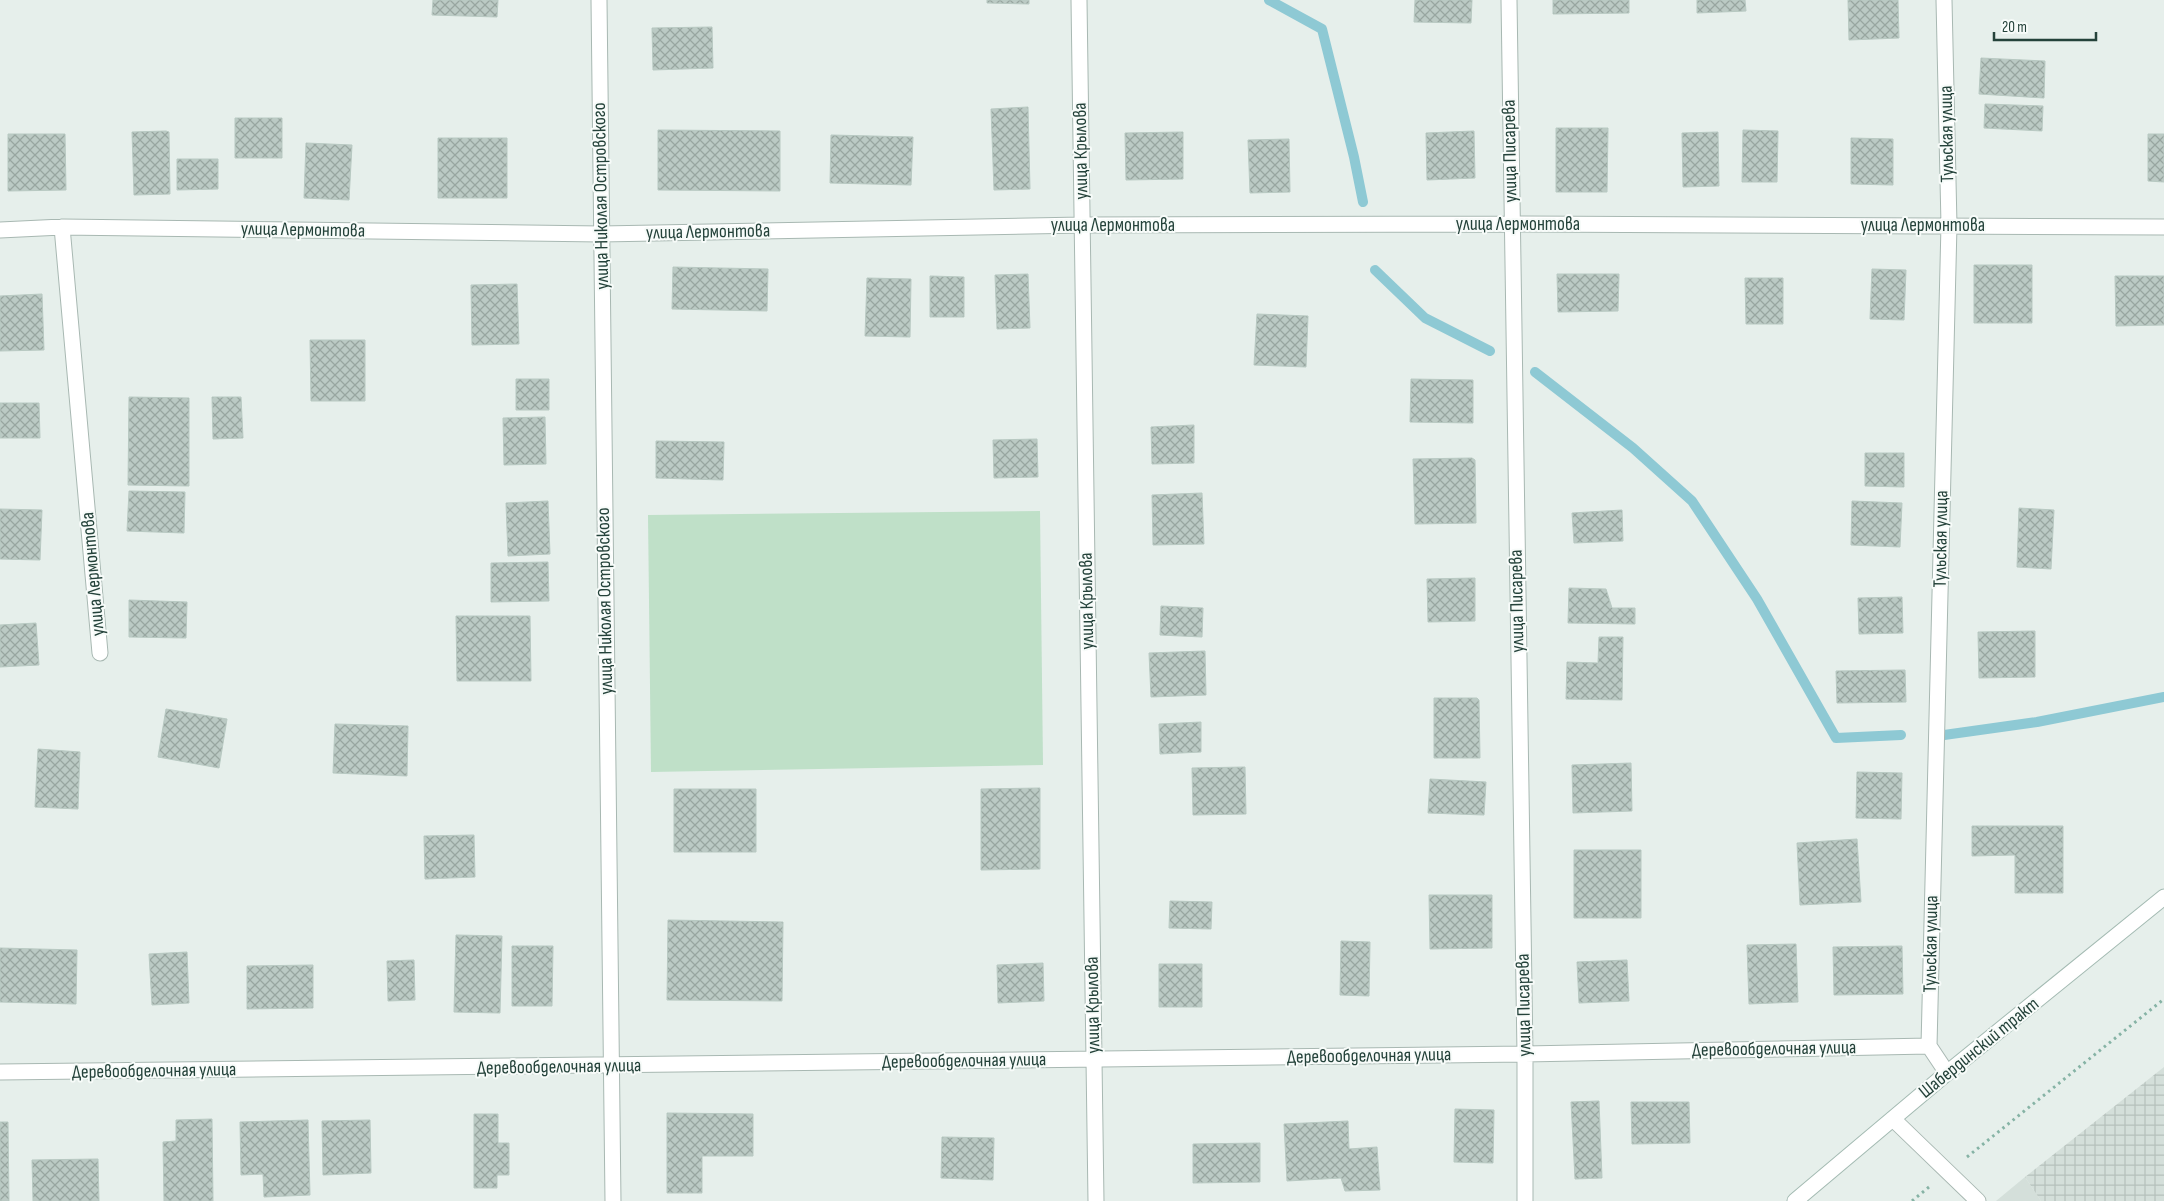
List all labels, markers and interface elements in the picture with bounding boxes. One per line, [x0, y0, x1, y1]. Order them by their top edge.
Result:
scale bar [1994, 10, 2096, 42]
text: 20 m [2002, 18, 2027, 37]
street label: Тульская улица [1935, 85, 1959, 183]
street label: улица Писарева [1498, 99, 1522, 203]
street label: улица Николая Островского [588, 102, 614, 290]
street label: улица Крылова [1069, 102, 1093, 200]
street label: улица Лермонтова [1456, 213, 1580, 236]
street label: улица Лермонтова [1051, 214, 1175, 237]
street label: улица Лермонтова [1861, 214, 1985, 237]
street label: улица Лермонтова [241, 217, 365, 243]
street label: улица Лермонтова [646, 219, 770, 245]
street label: Тульская улица [1929, 490, 1953, 588]
street label: улица Николая Островского [592, 507, 618, 695]
street label: улица Лермонтова [76, 511, 110, 637]
street label: улица Писарева [1505, 549, 1529, 653]
street label: улица Крылова [1075, 552, 1099, 650]
street label: Тульская улица [1919, 895, 1943, 993]
street label: улица Писарева [1512, 953, 1536, 1057]
street label: улица Крылова [1081, 956, 1105, 1054]
street label: Шабердинский тракт [1914, 993, 2044, 1103]
street label: Деревообделочная улица [1692, 1036, 1856, 1062]
street label: Деревообделочная улица [1287, 1043, 1451, 1069]
street label: Деревообделочная улица [882, 1048, 1046, 1074]
street label: Деревообделочная улица [477, 1054, 641, 1080]
street label: Деревообделочная улица [72, 1058, 236, 1084]

